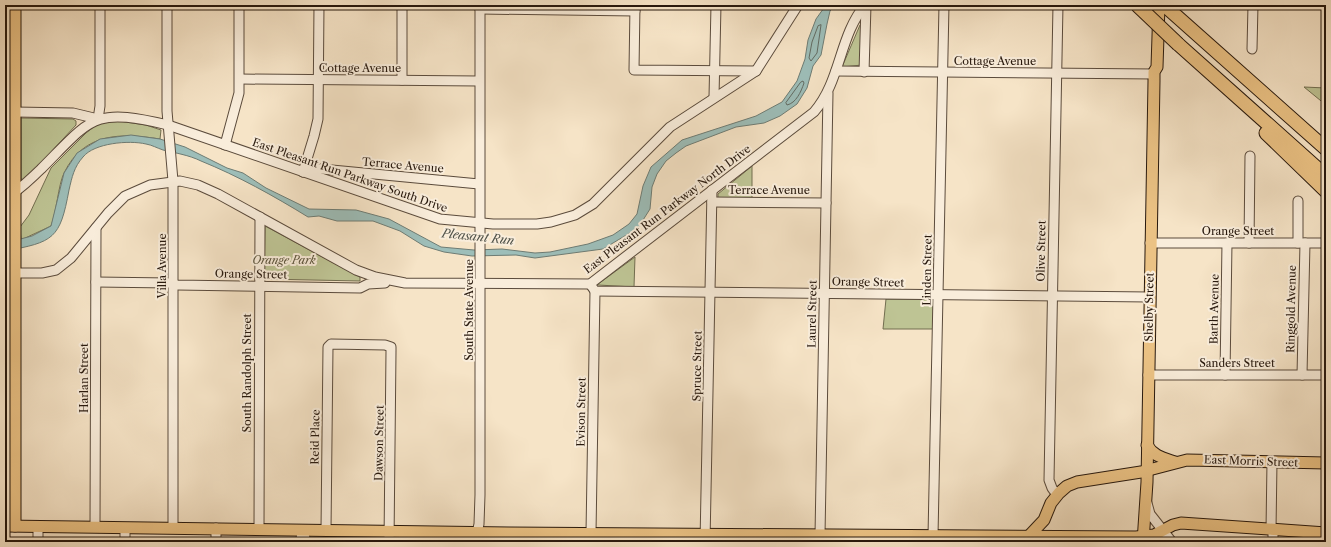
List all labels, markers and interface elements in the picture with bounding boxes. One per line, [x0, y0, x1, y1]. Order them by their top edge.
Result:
street label: Cottage Avenue [954, 54, 1036, 68]
street label: Cottage Avenue [319, 61, 401, 75]
street label: East Pleasant Run Parkway South Drive [251, 135, 449, 215]
street label: East Pleasant Run Parkway North Drive [581, 142, 753, 276]
street label: Terrace Avenue [362, 154, 444, 176]
street label: Terrace Avenue [728, 183, 810, 197]
street label: Olive Street [1033, 220, 1049, 282]
street label: Orange Street [1202, 224, 1274, 238]
water label: Pleasant Run [440, 225, 515, 248]
street label: Villa Avenue [155, 233, 169, 300]
street label: Linden Street [919, 234, 935, 306]
park label: Orange Park [252, 253, 316, 267]
street label: South State Avenue [462, 259, 476, 361]
street label: Ringgold Avenue [1283, 265, 1299, 353]
street label: Orange Street [215, 266, 287, 282]
street label: Shelby Street [1141, 272, 1157, 342]
street label: Orange Street [832, 274, 904, 290]
street label: Barth Avenue [1206, 274, 1222, 344]
street label: Laurel Street [804, 280, 820, 348]
street label: South Randolph Street [240, 313, 254, 433]
street label: Spruce Street [689, 330, 705, 402]
street label: Harlan Street [77, 343, 91, 413]
street label: Sanders Street [1199, 356, 1275, 370]
street label: Evison Street [573, 377, 589, 447]
street label: Dawson Street [371, 405, 387, 481]
street label: Reid Place [308, 409, 322, 465]
street label: East Morris Street [1204, 452, 1298, 470]

